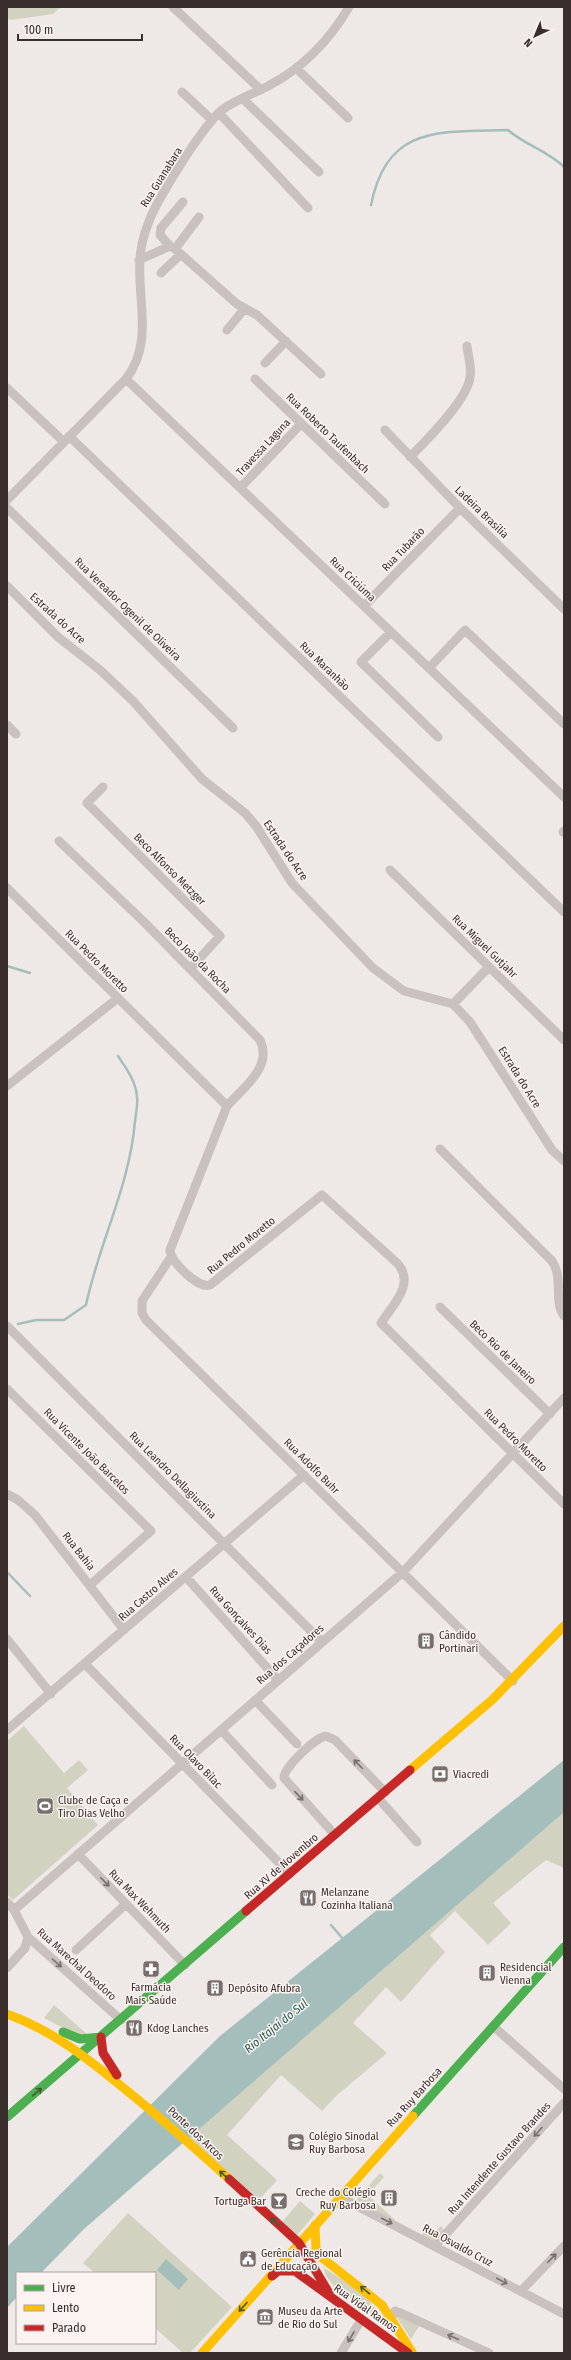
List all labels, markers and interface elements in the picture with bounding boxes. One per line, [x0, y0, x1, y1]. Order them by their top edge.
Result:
scale bar [18, 16, 142, 42]
north arrow [515, 16, 555, 56]
text: 100 m [24, 23, 53, 37]
text: N [522, 36, 535, 50]
street label: Rua Guanabara [138, 145, 185, 210]
street label: Rua Roberto Taufenbach [284, 390, 372, 476]
street label: Travessa Laguna [234, 416, 293, 478]
street label: Ladeira Brasília [452, 484, 511, 541]
street label: Rua Tubarão [379, 525, 428, 574]
street label: Rua Criciúma [327, 554, 378, 604]
street label: Rua Vereador Ogenil de Oliveira [72, 555, 183, 664]
street label: Estrada do Acre [27, 590, 88, 647]
street label: Rua Maranhão [297, 639, 353, 694]
street label: Estrada do Acre [261, 818, 311, 883]
street label: Beco Alfonso Metzger [131, 831, 208, 908]
street label: Rua Miguel Gutjahr [449, 912, 520, 981]
street label: Beco João da Rocha [162, 925, 233, 996]
street label: Rua Pedro Moretto [62, 927, 131, 996]
street label: Estrada do Acre [496, 1044, 544, 1110]
street label: Rua Pedro Moretto [205, 1214, 278, 1277]
street label: Beco Rio de Janeiro [467, 1317, 539, 1387]
street label: Rua Vicente João Barcelos [41, 1406, 132, 1497]
street label: Rua Pedro Moretto [481, 1406, 550, 1475]
street label: Rua Leandro Dellagiustina [127, 1429, 219, 1521]
street label: Rua Adolfo Buhr [281, 1436, 342, 1497]
street label: Rua Bahia [60, 1530, 98, 1573]
street label: Rua Castro Alves [116, 1565, 181, 1624]
street label: Rua Gonçalves Dias [207, 1584, 275, 1657]
street label: Rua dos Caçadores [254, 1621, 327, 1687]
place label: Cândido Portinari [439, 1629, 478, 1655]
building icon: Cândido Portinari [416, 1631, 436, 1651]
street label: Rua Olavo Bilac [167, 1732, 225, 1791]
one-way arrow [354, 1759, 363, 1769]
bank icon: Viacredi [430, 1764, 450, 1784]
place label: Viacredi [453, 1768, 489, 1781]
one-way arrow [295, 1791, 304, 1801]
place label: Clube de Caça e Tiro Dias Velho [58, 1794, 129, 1820]
sports icon: Clube de Caça e Tiro Dias Velho [35, 1796, 55, 1816]
street label: Rua XV de Novembro [242, 1831, 321, 1902]
street label: Rua Max Wehmuth [106, 1867, 173, 1936]
one-way arrow [100, 1877, 110, 1887]
place label: Melanzane Cozinha Italiana [321, 1886, 393, 1912]
restaurant icon: Melanzane Cozinha Italiana [298, 1888, 318, 1908]
street label: Rua Marechal Deodoro [34, 1925, 119, 2003]
one-way arrow [52, 1959, 62, 1968]
pharmacy icon: Farmácia Mais Saúde [141, 1959, 161, 1979]
place label: Residencial Vienna [500, 1961, 552, 1987]
building icon: Residencial Vienna [477, 1963, 497, 1983]
building icon: Depósito Afubra [205, 1978, 225, 1998]
place label: Farmácia Mais Saúde [125, 1981, 177, 2007]
place label: Depósito Afubra [228, 1982, 300, 1995]
water label: Rio Itajaí do Sul [242, 1996, 310, 2056]
restaurant icon: Kdog Lanches [124, 2018, 144, 2038]
place label: Kdog Lanches [147, 2022, 209, 2035]
street label: Rua Ruy Barbosa [384, 2065, 445, 2130]
one-way arrow [31, 2087, 42, 2096]
street label: Rua Intendente Gustavo Brandes [445, 2099, 554, 2217]
street label: Ponte dos Arcos [165, 2104, 227, 2163]
one-way arrow [533, 2127, 543, 2137]
place label: Colégio Sinodal Ruy Barbosa [309, 2130, 379, 2156]
school or university icon: Colégio Sinodal Ruy Barbosa [286, 2132, 306, 2152]
one-way arrow [218, 2170, 229, 2179]
place label: Creche do Colégio Ruy Barbosa [296, 2186, 376, 2212]
building icon: Creche do Colégio Ruy Barbosa [379, 2188, 399, 2208]
bar icon: Tortuga Bar [269, 2191, 289, 2211]
place label: Tortuga Bar [214, 2195, 266, 2208]
one-way arrow [271, 2218, 281, 2227]
one-way arrow [381, 2218, 393, 2226]
street label: Rua Osvaldo Cruz [420, 2221, 496, 2270]
place label: Gerência Regional de Educação [261, 2247, 342, 2273]
public building icon: Gerência Regional de Educação [238, 2249, 258, 2269]
one-way arrow [547, 2253, 557, 2263]
legend [16, 2272, 156, 2344]
one-way arrow [496, 2278, 508, 2286]
text: Livre [52, 2281, 76, 2295]
street label: Rua Vidal Ramos [331, 2282, 400, 2335]
one-way arrow [359, 2286, 370, 2295]
text: Lento [52, 2301, 79, 2315]
one-way arrow [239, 2302, 248, 2313]
place label: Museu da Arte de Rio do Sul [278, 2305, 342, 2331]
museum icon: Museu da Arte de Rio do Sul [255, 2307, 275, 2327]
text: Parado [52, 2321, 86, 2335]
one-way arrow [347, 2331, 355, 2343]
one-way arrow [448, 2333, 460, 2340]

